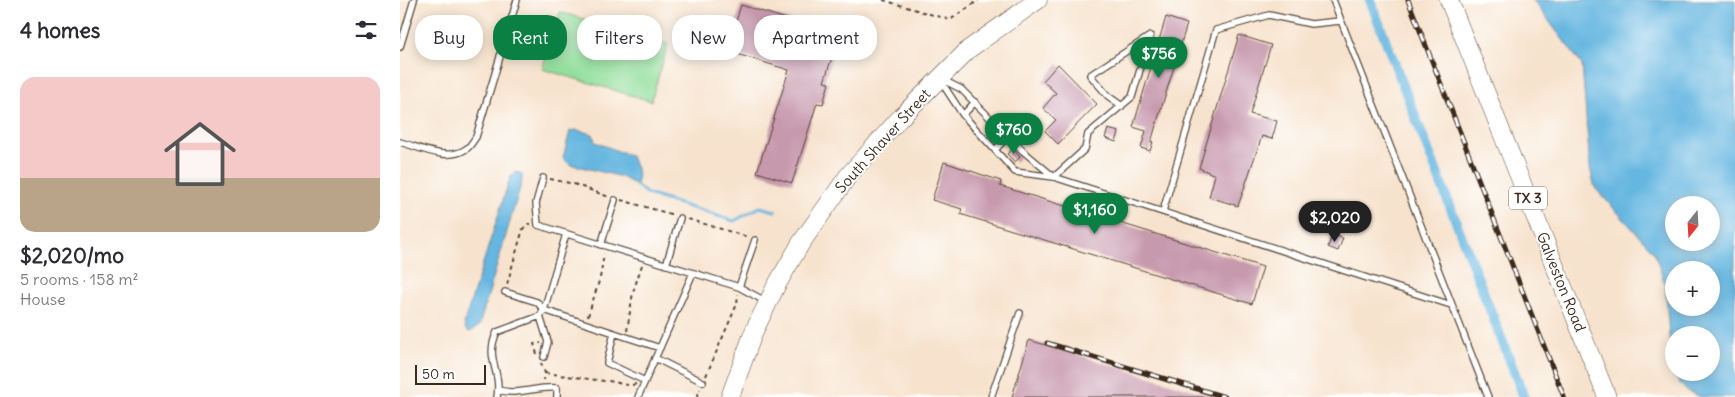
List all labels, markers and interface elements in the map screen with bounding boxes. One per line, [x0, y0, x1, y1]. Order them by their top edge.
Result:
chip: Buy [415, 15, 483, 60]
chip: Rent [493, 15, 567, 60]
chip: Filters [577, 15, 662, 60]
chip: New [672, 15, 744, 60]
chip: Apartment [754, 15, 877, 60]
icon: filters [352, 16, 380, 44]
text: 4 homes [20, 17, 100, 44]
pin: $756 [1129, 36, 1189, 79]
text: $756 [1141, 43, 1177, 63]
street label: South Shaver Street [831, 85, 934, 197]
icon: home [155, 109, 245, 199]
pin: $760 [984, 112, 1044, 155]
text: $760 [996, 119, 1032, 139]
road number: TX 3 [1509, 187, 1547, 210]
pin: $1,160 [1054, 192, 1136, 235]
north arrow [1665, 196, 1720, 251]
map controls [1665, 196, 1720, 381]
text: $1,160 [1073, 199, 1117, 219]
pin: $2,020 [1294, 200, 1376, 243]
text: $2,020 [1310, 207, 1360, 227]
street label: Galveston Road [1533, 229, 1590, 335]
text: $2,020/mo [20, 242, 124, 269]
button: + [1665, 261, 1720, 316]
text: 5 rooms · 158 m² [20, 269, 138, 289]
text: House [20, 289, 66, 309]
button: − [1665, 326, 1720, 381]
scale bar [415, 362, 486, 385]
text: 50 m [422, 365, 455, 383]

